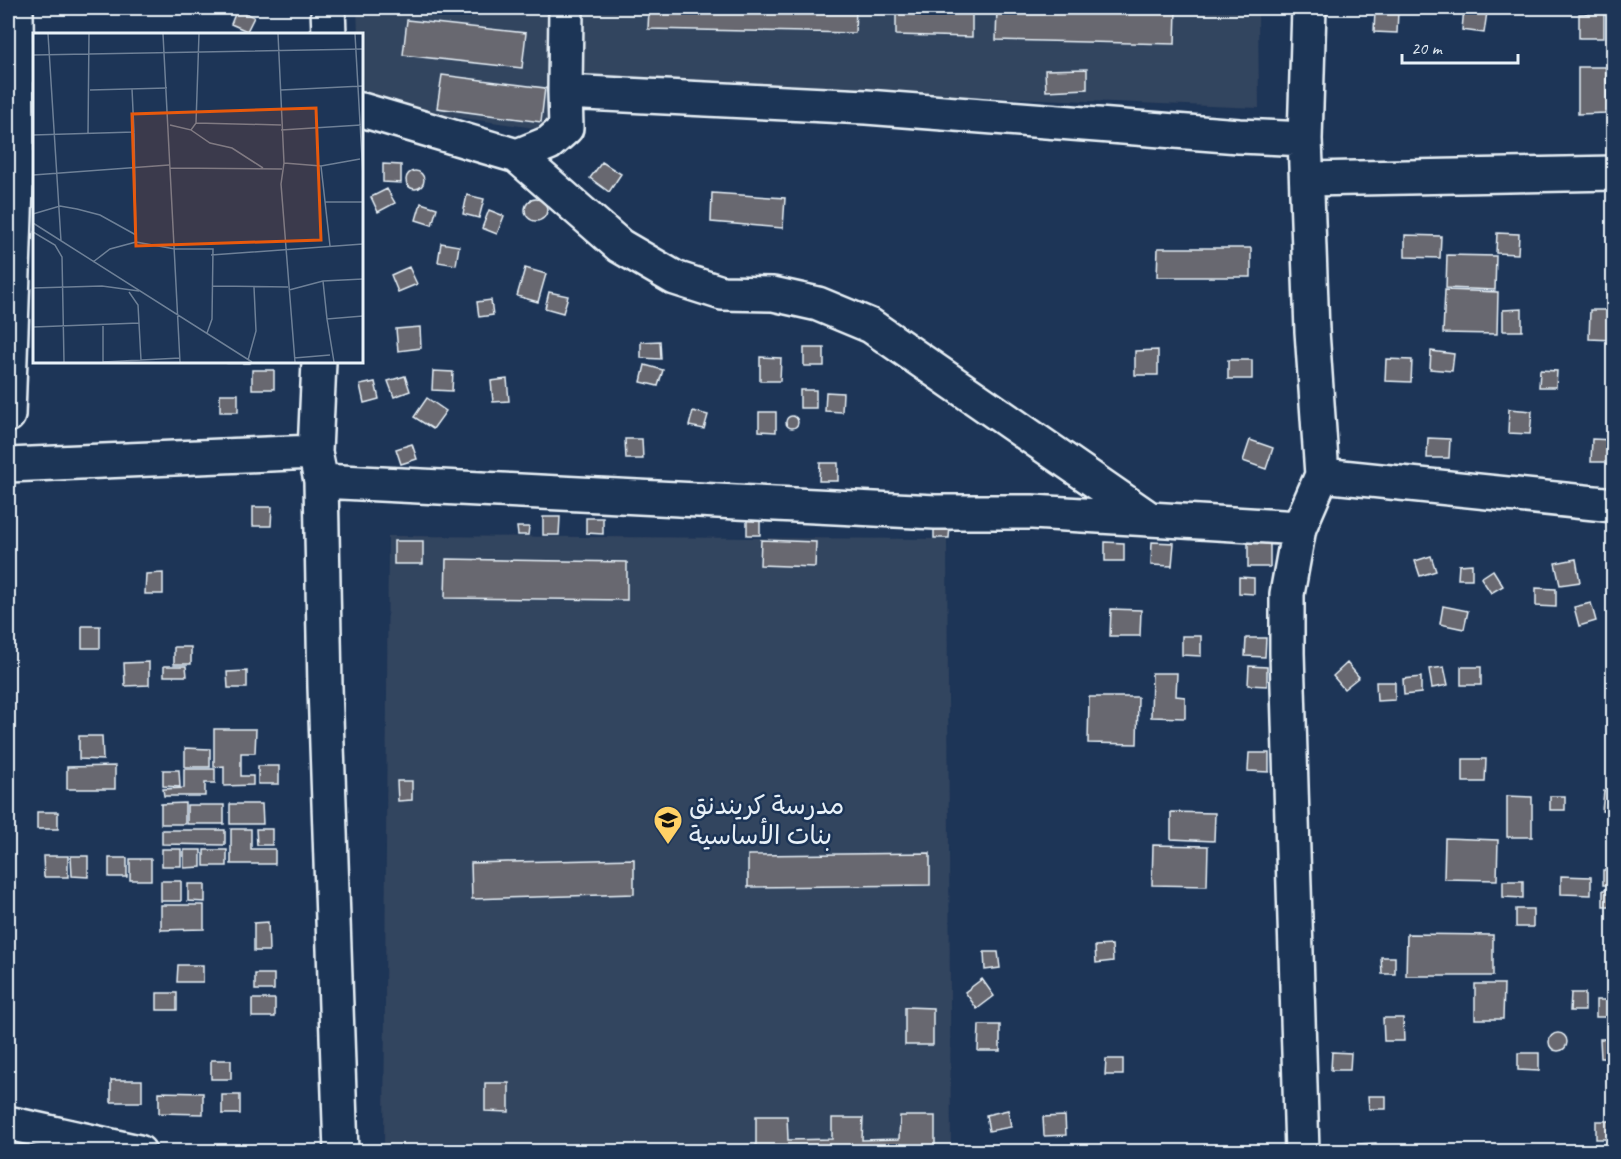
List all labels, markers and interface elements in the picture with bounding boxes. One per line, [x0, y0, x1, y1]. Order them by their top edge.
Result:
scale bar [1402, 27, 1518, 65]
inset map [33, 33, 363, 363]
text: 20 m [1411, 37, 1444, 59]
place label: مدرسة كريندنق بنات الأساسية [689, 789, 844, 852]
school or university icon: مدرسة كريندنق بنات الأساسية [652, 804, 684, 846]

